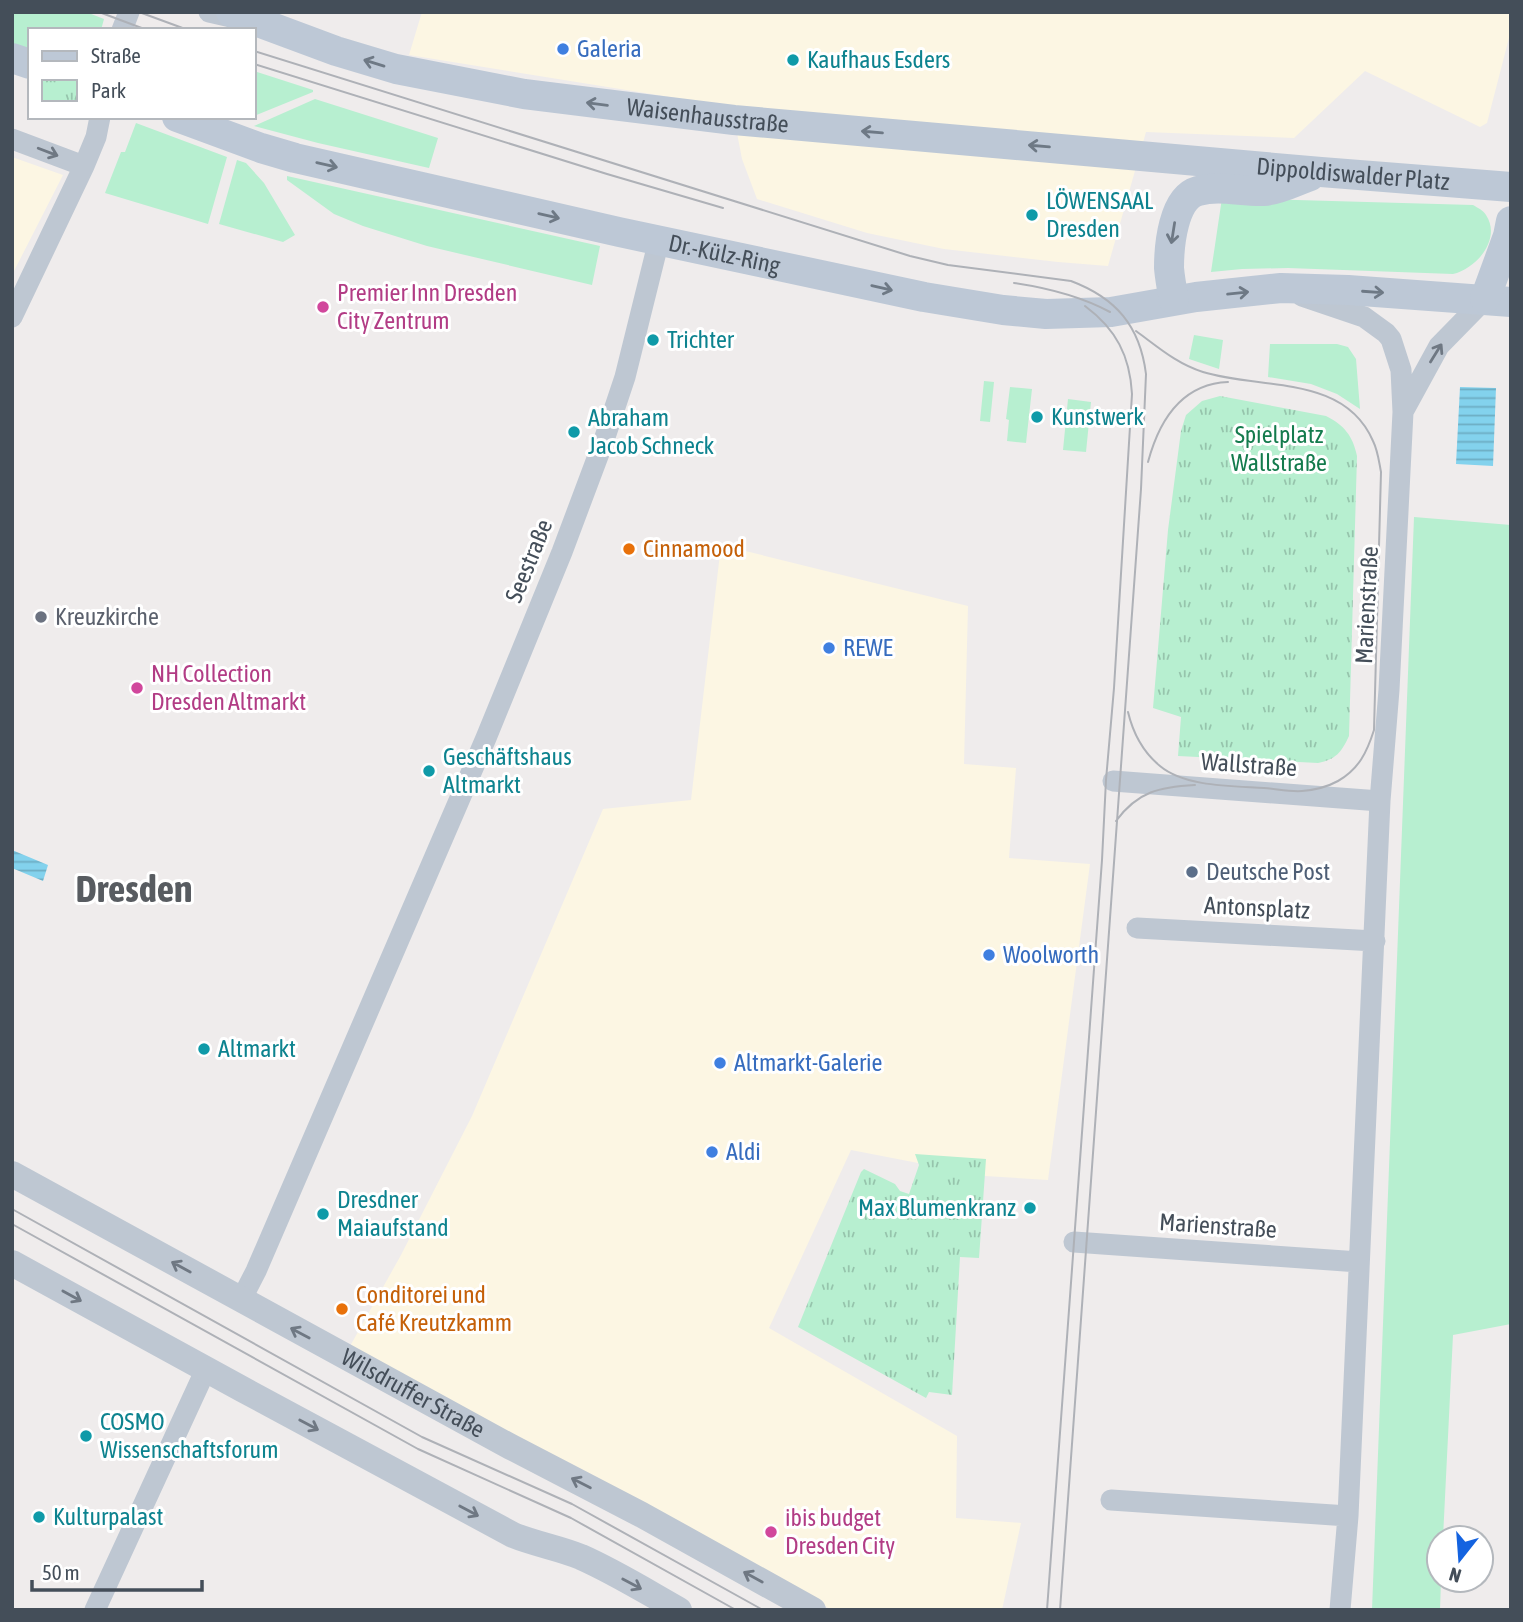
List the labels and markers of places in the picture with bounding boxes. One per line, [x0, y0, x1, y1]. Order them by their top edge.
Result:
place label: Galeria [577, 35, 642, 62]
marker: Galeria [555, 41, 571, 57]
place label: Kaufhaus Esders [807, 46, 950, 73]
marker: Kaufhaus Esders [785, 52, 801, 68]
place label: LÖWENSAAL Dresden [1046, 187, 1154, 242]
marker: LÖWENSAAL Dresden [1024, 207, 1040, 223]
place label: Premier Inn Dresden City Zentrum [337, 279, 517, 334]
marker: Premier Inn Dresden City Zentrum [315, 299, 331, 315]
place label: Trichter [667, 326, 735, 353]
marker: Trichter [645, 332, 661, 348]
place label: Kunstwerk [1051, 403, 1144, 430]
place label: Abraham Jacob Schneck [588, 404, 715, 459]
marker: Kunstwerk [1029, 409, 1045, 425]
marker: Abraham Jacob Schneck [566, 424, 582, 440]
place label: Cinnamood [643, 535, 745, 562]
marker: Cinnamood [621, 541, 637, 557]
place label: Kreuzkirche [55, 603, 159, 630]
marker: Kreuzkirche [33, 609, 49, 625]
place label: REWE [843, 634, 893, 661]
marker: REWE [821, 640, 837, 656]
place label: NH Collection Dresden Altmarkt [151, 660, 306, 715]
marker: NH Collection Dresden Altmarkt [129, 680, 145, 696]
place label: Geschäftshaus Altmarkt [443, 743, 572, 798]
marker: Geschäftshaus Altmarkt [421, 763, 437, 779]
place label: Deutsche Post [1206, 858, 1330, 885]
marker: Deutsche Post [1184, 864, 1200, 880]
place label: Woolworth [1003, 941, 1099, 968]
marker: Woolworth [981, 947, 997, 963]
place label: Altmarkt [218, 1035, 296, 1062]
marker: Altmarkt [196, 1041, 212, 1057]
place label: Altmarkt-Galerie [734, 1049, 882, 1076]
marker: Altmarkt-Galerie [712, 1055, 728, 1071]
place label: Aldi [726, 1138, 761, 1165]
marker: Aldi [704, 1144, 720, 1160]
place label: Dresdner Maiaufstand [337, 1186, 449, 1241]
place label: Max Blumenkranz [858, 1194, 1016, 1221]
marker: Max Blumenkranz [1022, 1200, 1038, 1216]
marker: Dresdner Maiaufstand [315, 1206, 331, 1222]
place label: Conditorei und Café Kreutzkamm [356, 1281, 512, 1336]
marker: Conditorei und Café Kreutzkamm [334, 1301, 350, 1317]
place label: COSMO Wissenschaftsforum [100, 1408, 278, 1463]
marker: COSMO Wissenschaftsforum [78, 1428, 94, 1444]
place label: Kulturpalast [53, 1503, 164, 1530]
place label: ibis budget Dresden City [785, 1504, 895, 1559]
marker: Kulturpalast [31, 1509, 47, 1525]
marker: ibis budget Dresden City [763, 1524, 779, 1540]

